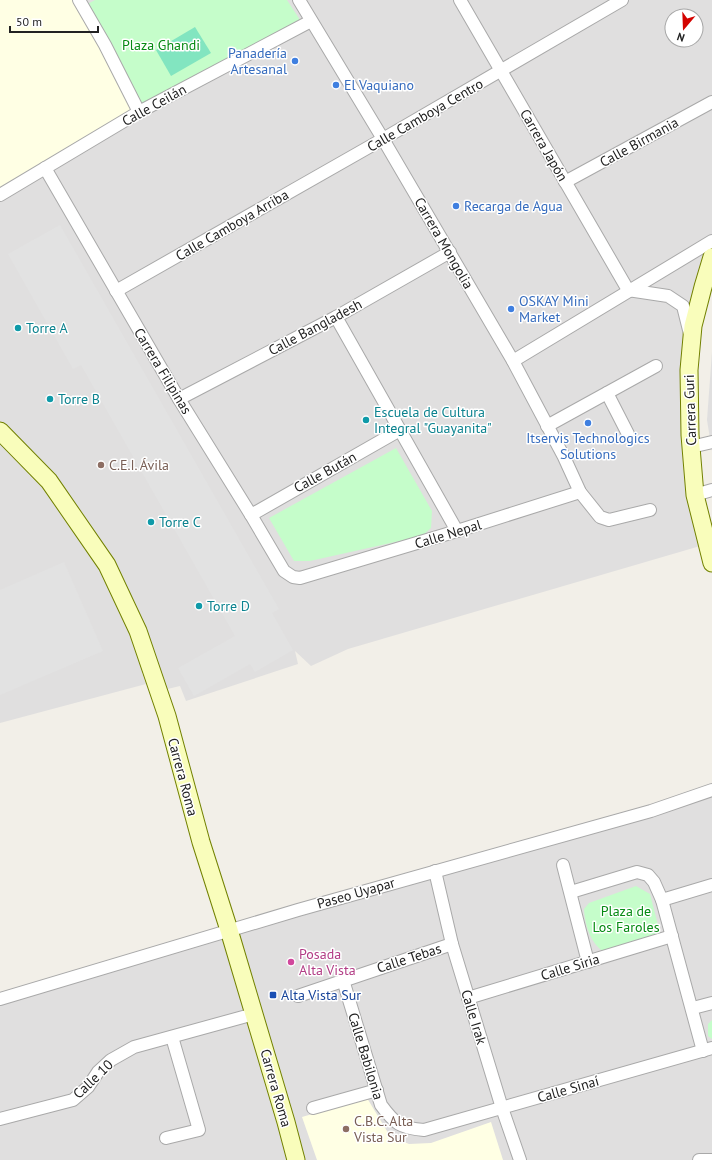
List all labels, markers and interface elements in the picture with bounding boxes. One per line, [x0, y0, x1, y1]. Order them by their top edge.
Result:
scale bar [10, 8, 98, 34]
north arrow [664, 8, 704, 48]
text: 50 m [16, 14, 42, 29]
text: N [675, 30, 686, 45]
park label: Plaza Ghandi [122, 36, 200, 54]
place label: Panadería Artesanal [228, 44, 287, 78]
marker: Panadería Artesanal [290, 56, 300, 66]
street label: Calle Camboya Centro [364, 74, 486, 156]
place label: El Vaquiano [344, 76, 414, 94]
street label: Calle Ceilán [119, 80, 189, 130]
marker: El Vaquiano [331, 80, 341, 90]
street label: Carrera Japón [516, 106, 572, 184]
street label: Calle Birmania [597, 113, 681, 171]
street label: Calle Camboya Arriba [172, 185, 292, 265]
street label: Carrera Mongolia [410, 194, 478, 292]
place label: Recarga de Agua [464, 197, 563, 215]
marker: Recarga de Agua [451, 201, 461, 211]
place label: OSKAY Mini Market [519, 292, 589, 326]
street label: Calle Bangladesh [265, 295, 365, 359]
marker: OSKAY Mini Market [506, 304, 516, 314]
place label: Torre A [26, 319, 68, 337]
marker: Torre A [13, 323, 23, 333]
street label: Carrera Filipinas [130, 325, 196, 417]
street label: Carrera Guri [680, 374, 700, 446]
place label: Torre B [58, 390, 100, 408]
marker: Torre B [45, 394, 55, 404]
place label: Escuela de Cultura Integral "Guayanita" [374, 403, 492, 437]
marker: Escuela de Cultura Integral "Guayanita" [361, 415, 371, 425]
marker: Itservis Technologics Solutions [583, 418, 593, 428]
place label: Itservis Technologics Solutions [526, 429, 650, 463]
street label: Calle Bután [291, 447, 359, 497]
place label: C.E.I. Ávila [109, 456, 169, 474]
marker: C.E.I. Ávila [96, 460, 106, 470]
place label: Torre C [159, 513, 201, 531]
street label: Calle Nepal [412, 515, 484, 553]
marker: Torre C [146, 517, 156, 527]
place label: Torre D [207, 597, 250, 615]
marker: Torre D [194, 601, 204, 611]
street label: Carrera Roma [164, 736, 202, 818]
street label: Paseo Uyapar [315, 873, 397, 913]
park label: Plaza de Los Faroles [592, 902, 660, 936]
street label: Calle Tebas [374, 939, 444, 977]
place label: Posada Alta Vista [299, 945, 356, 979]
street label: Calle Siria [539, 950, 602, 984]
marker: Posada Alta Vista [286, 957, 296, 967]
place label: Alta Vista Sur [281, 986, 361, 1004]
street label: Calle Irak [457, 987, 491, 1047]
marker: Alta Vista Sur [268, 990, 278, 1000]
street label: Calle Babilonia [344, 1010, 388, 1102]
street label: Carrera Roma [256, 1047, 296, 1129]
street label: Calle 10 [69, 1055, 117, 1102]
street label: Calle Sinaí [535, 1072, 601, 1106]
place label: C.B.C. Alta Vista Sur [353, 1112, 413, 1146]
marker: C.B.C. Alta Vista Sur [341, 1124, 351, 1134]

